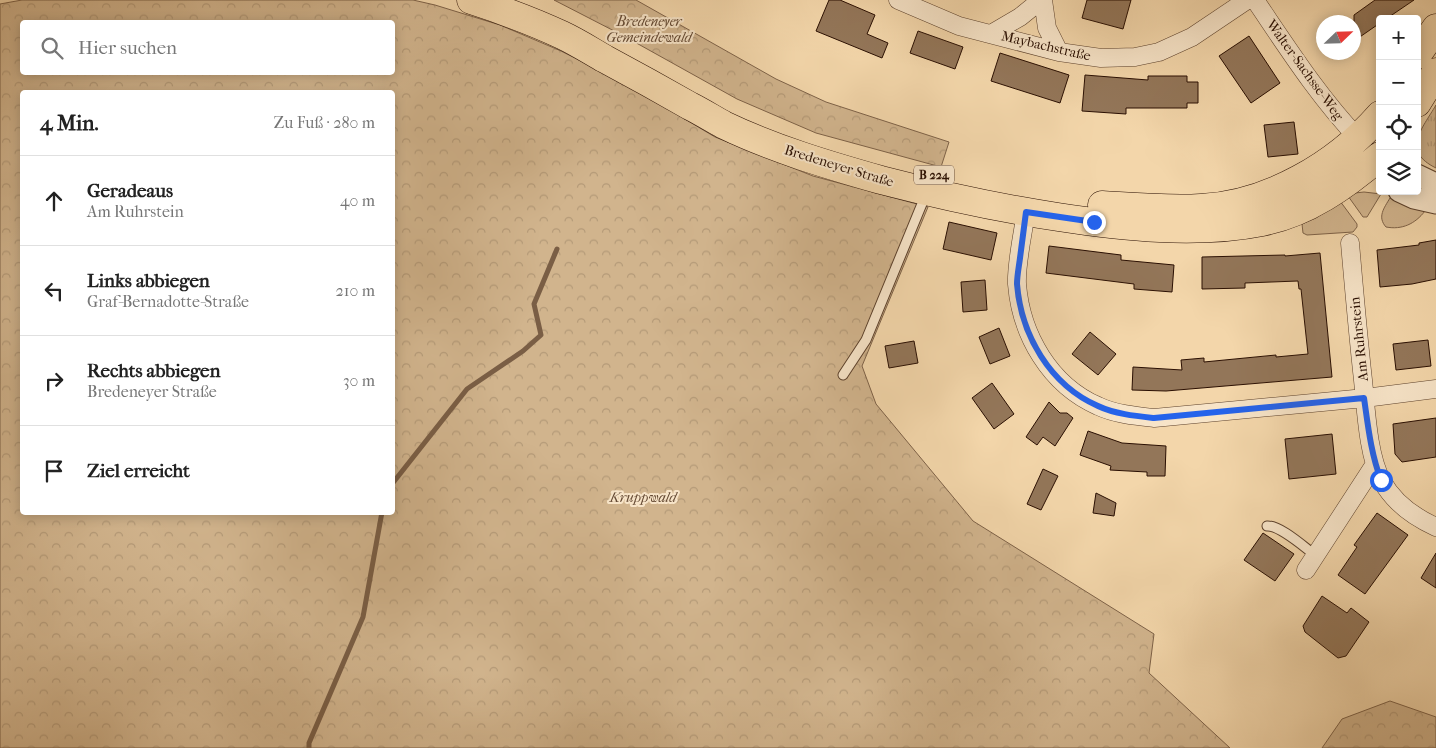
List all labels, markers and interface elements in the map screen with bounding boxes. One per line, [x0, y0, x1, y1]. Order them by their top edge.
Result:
park label: Bredeneyer Gemeindewald [606, 13, 694, 46]
north arrow [1316, 15, 1361, 60]
map controls [1376, 15, 1421, 195]
button: + [1376, 15, 1421, 60]
street label: Walter-Sachsse-Weg [1262, 16, 1348, 124]
search box [20, 20, 395, 75]
street label: Maybachstraße [1000, 27, 1093, 65]
icon: search [38, 34, 66, 62]
text: Hier suchen [78, 37, 177, 59]
button: − [1376, 60, 1421, 105]
button: locate [1376, 105, 1421, 150]
text: 4 Min. [40, 111, 99, 135]
text: Zu Fuß · 280 m [273, 113, 375, 132]
street label: Bredeneyer Straße [782, 141, 896, 191]
button: layers [1376, 150, 1421, 195]
road number: B 224 [914, 166, 954, 184]
text: Geradeaus [87, 180, 173, 202]
icon: ahead [40, 187, 68, 215]
text: 40 m [340, 191, 375, 210]
text: Am Ruhrstein [87, 202, 184, 221]
route end [1083, 211, 1106, 234]
text: Links abbiegen [87, 270, 210, 292]
icon: left [40, 277, 68, 305]
text: 210 m [336, 281, 375, 300]
text: Graf-Bernadotte-Straße [87, 292, 249, 311]
street label: Am Ruhrstein [1346, 296, 1372, 383]
text: Rechts abbiegen [87, 360, 221, 382]
icon: right [40, 367, 68, 395]
text: 30 m [343, 371, 375, 390]
text: Bredeneyer Straße [87, 382, 217, 401]
icon: arrive [40, 457, 68, 485]
text: Ziel erreicht [87, 460, 190, 482]
route start [1370, 469, 1393, 492]
park label: Kruppwald [609, 489, 678, 506]

